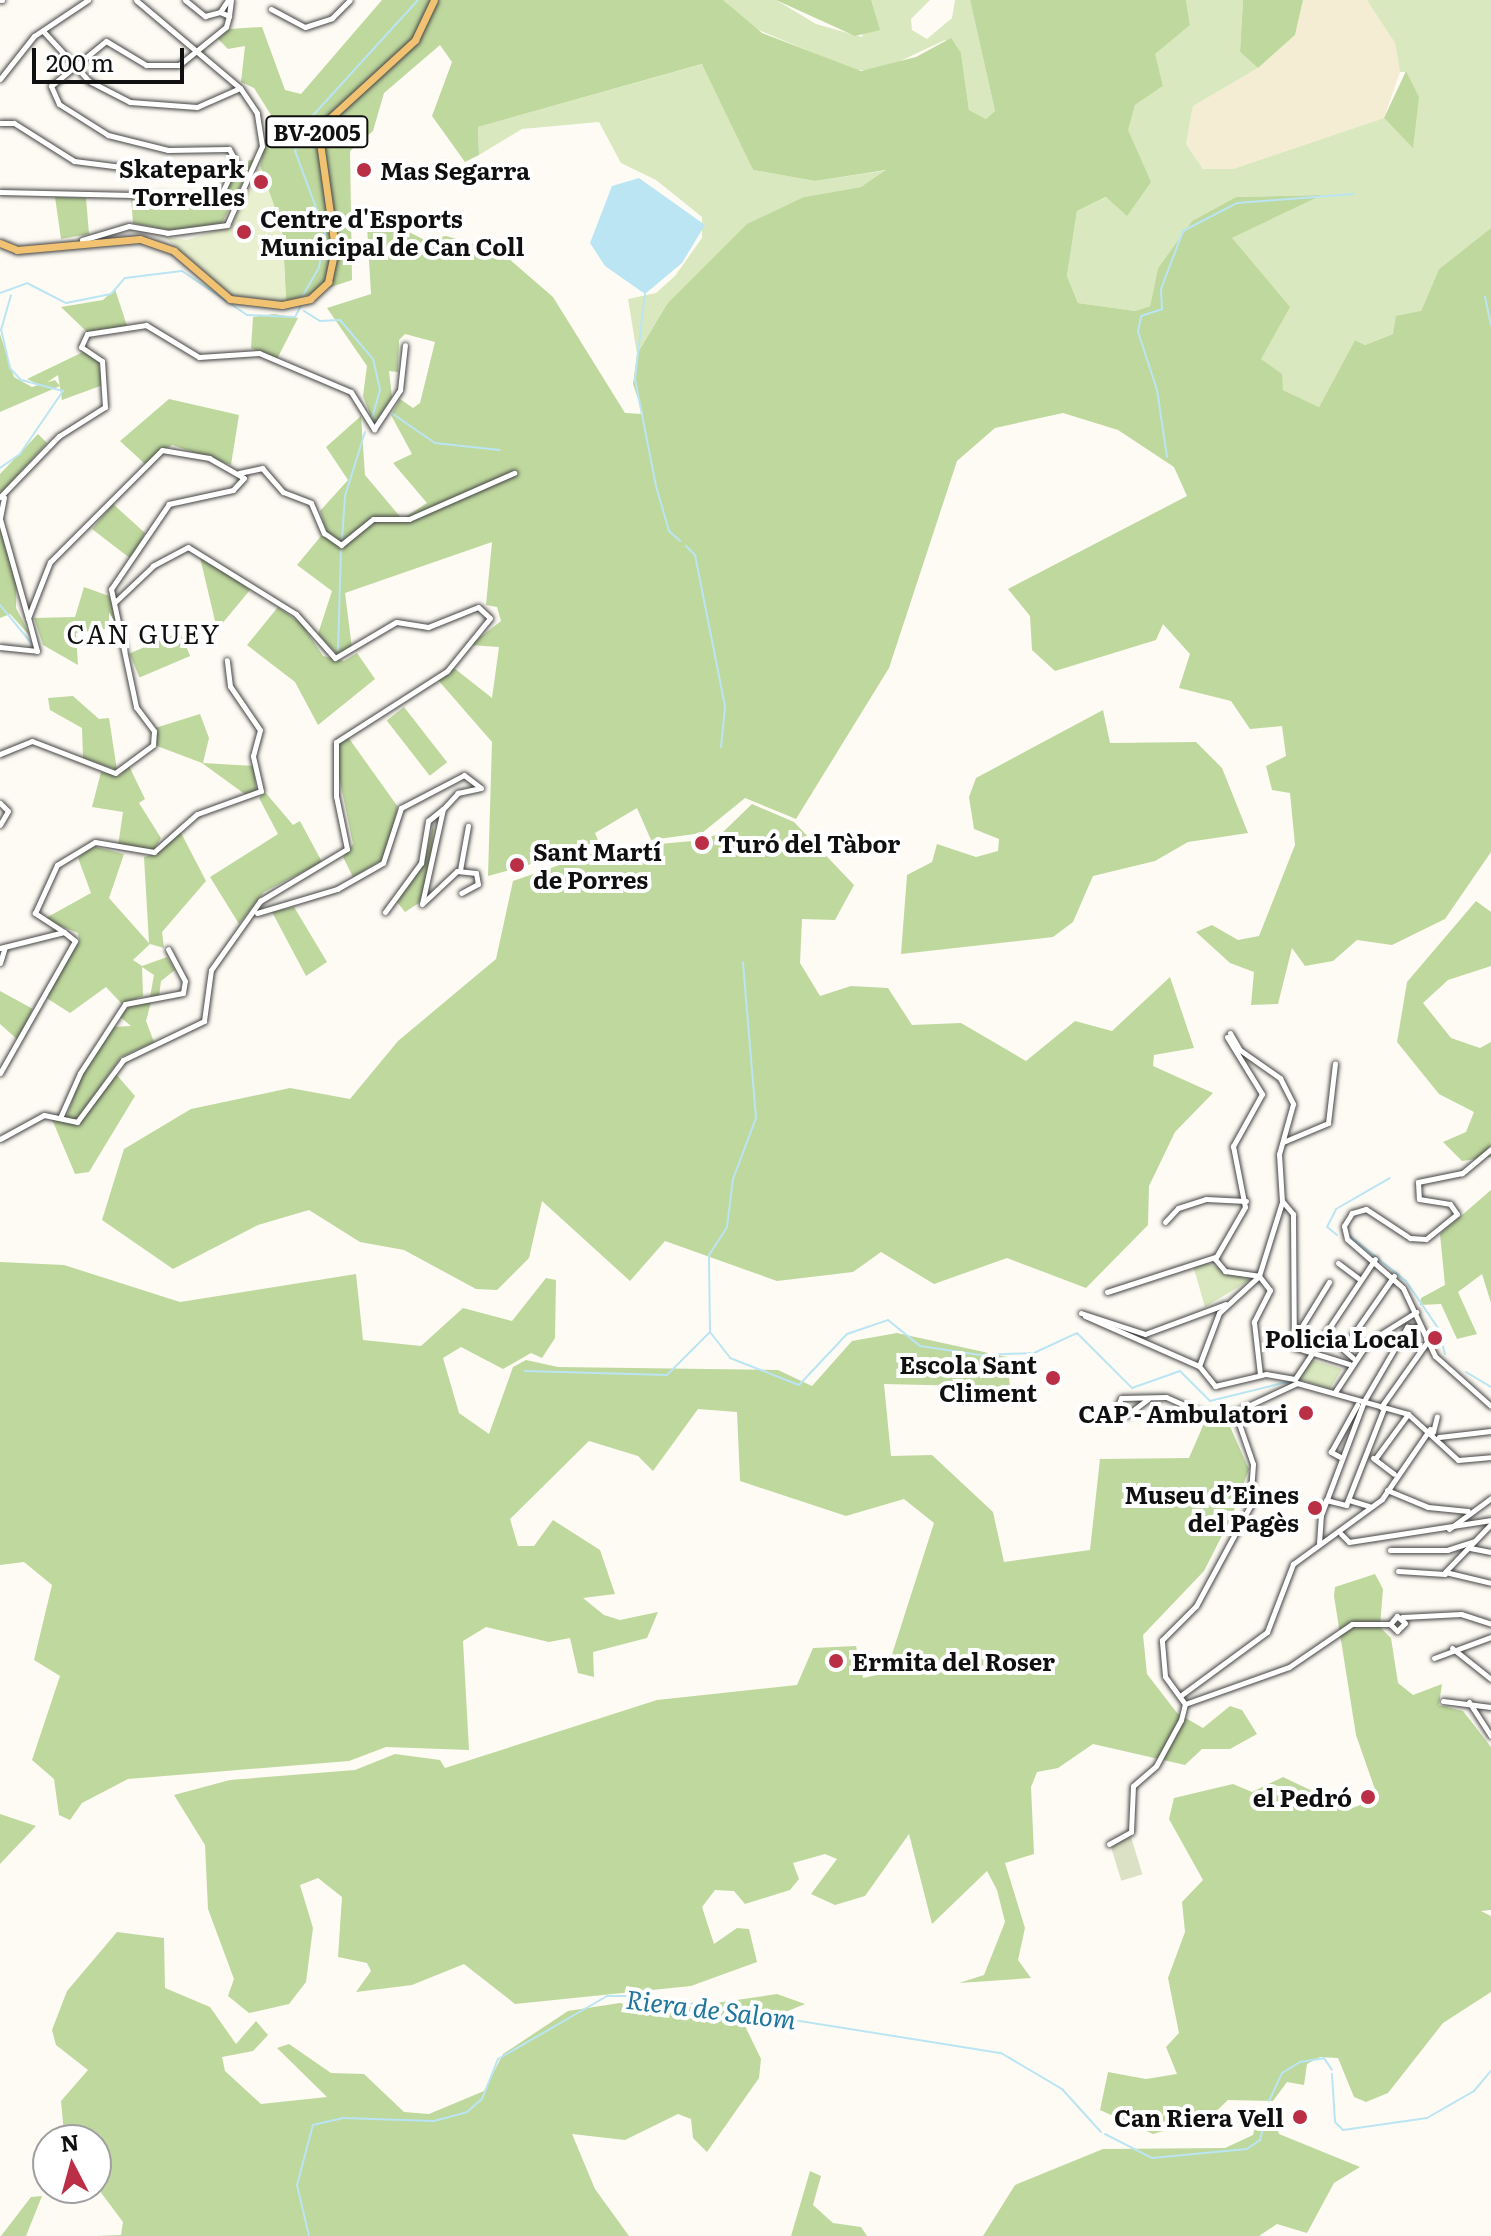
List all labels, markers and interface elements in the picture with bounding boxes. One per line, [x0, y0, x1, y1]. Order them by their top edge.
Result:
scale bar [36, 32, 188, 82]
text: 200 m [46, 44, 114, 79]
road number: BV-2005 [265, 114, 369, 150]
place label: Skatepark Torrelles [119, 154, 245, 210]
place label: Mas Segarra [380, 156, 530, 184]
marker: Mas Segarra [355, 161, 373, 179]
marker: Skatepark Torrelles [252, 173, 270, 191]
place label: Centre d'Esports Municipal de Can Coll [260, 204, 524, 260]
marker: Centre d'Esports Municipal de Can Coll [235, 223, 253, 241]
district label: CAN GUEY [67, 617, 221, 649]
place label: Turó del Tàbor [718, 829, 900, 857]
marker: Turó del Tàbor [693, 834, 711, 852]
place label: Sant Martí de Porres [533, 837, 662, 893]
marker: Sant Martí de Porres [508, 856, 526, 874]
place label: Policia Local [1265, 1324, 1419, 1352]
marker: Policia Local [1426, 1329, 1444, 1347]
place label: Escola Sant Climent [899, 1350, 1037, 1406]
marker: Escola Sant Climent [1044, 1369, 1062, 1387]
place label: CAP - Ambulatori [1078, 1399, 1288, 1427]
marker: CAP - Ambulatori [1295, 1402, 1317, 1424]
place label: Museu d’Eines del Pagès [1125, 1480, 1299, 1536]
marker: Museu d’Eines del Pagès [1306, 1499, 1324, 1517]
place label: Ermita del Roser [852, 1647, 1055, 1675]
marker: Ermita del Roser [827, 1652, 845, 1670]
place label: el Pedró [1253, 1783, 1352, 1811]
marker: el Pedró [1359, 1788, 1377, 1806]
water label: Riera de Salom [624, 1982, 798, 2034]
place label: Can Riera Vell [1114, 2103, 1284, 2131]
marker: Can Riera Vell [1291, 2108, 1309, 2126]
north arrow [32, 2124, 112, 2204]
text: N [59, 2124, 81, 2159]

